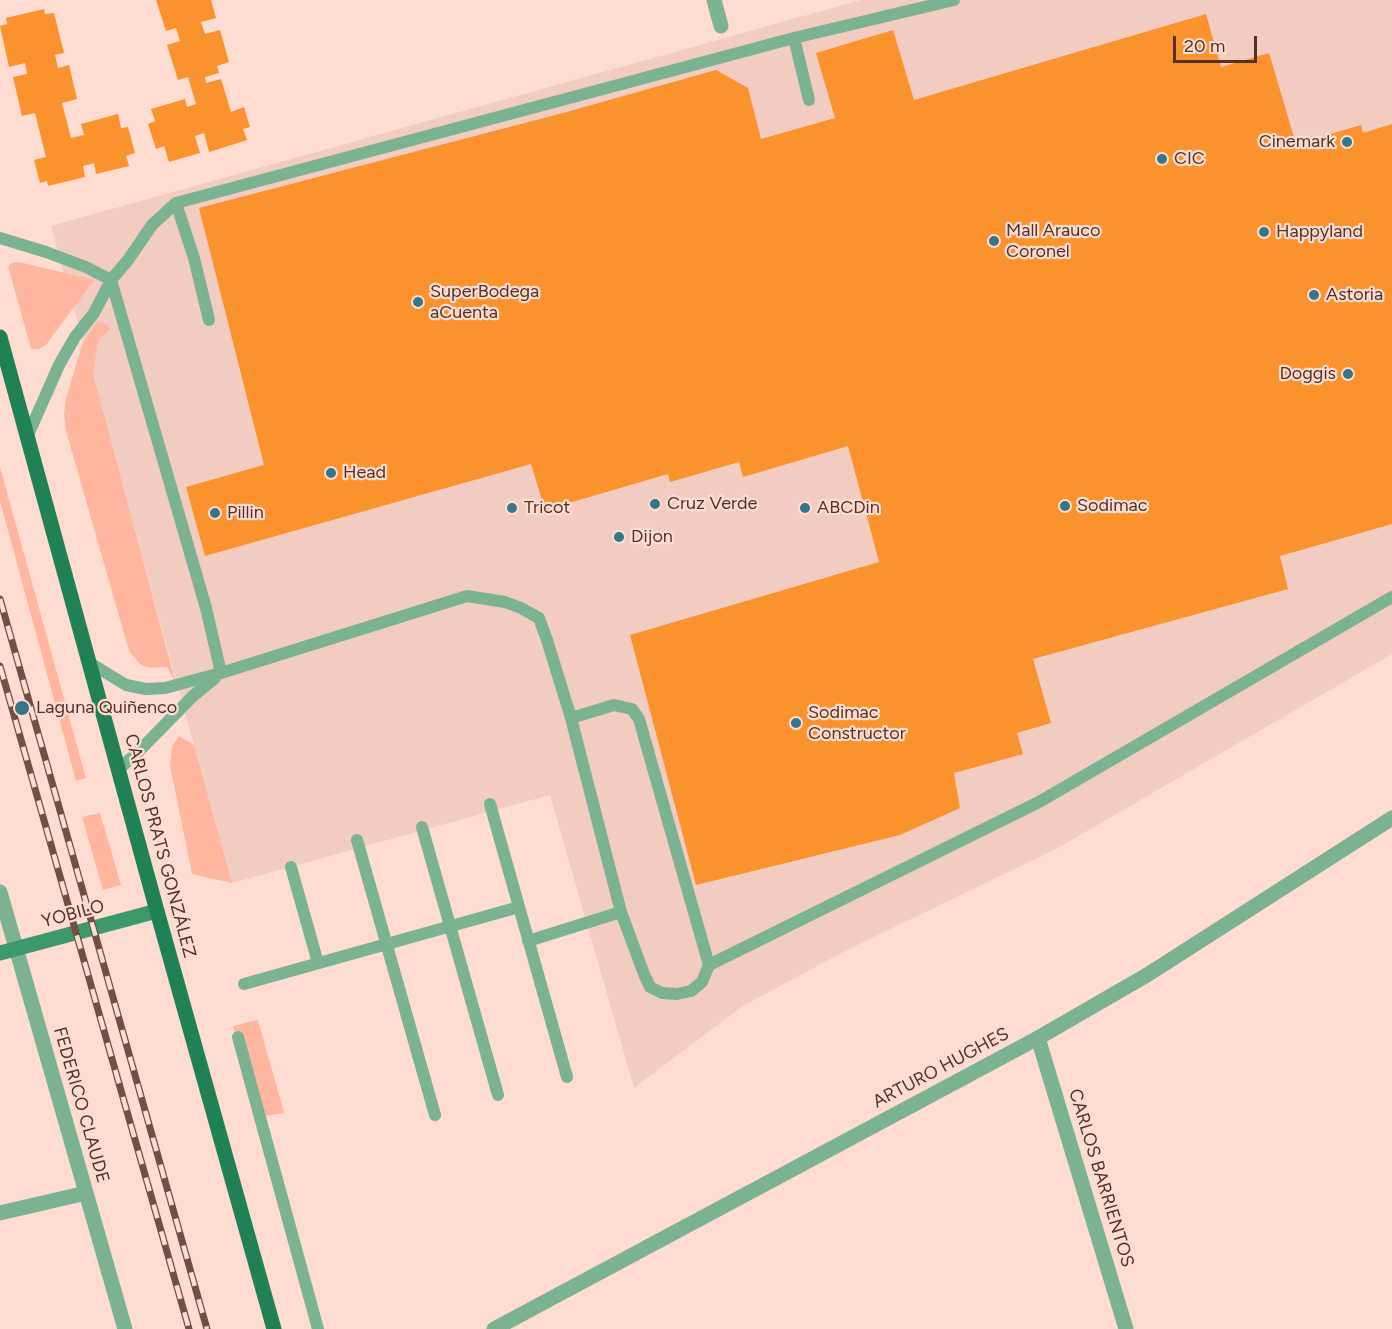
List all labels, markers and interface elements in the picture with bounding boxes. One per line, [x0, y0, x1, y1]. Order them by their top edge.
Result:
scale bar [1176, 24, 1260, 62]
text: 20 m [1184, 35, 1225, 57]
place label: Cinemark [1259, 131, 1335, 153]
marker: Cinemark [1340, 135, 1354, 149]
place label: CIC [1174, 148, 1205, 170]
marker: CIC [1155, 152, 1169, 166]
place label: Mall Arauco Coronel [1006, 220, 1100, 262]
place label: Happyland [1276, 221, 1363, 243]
marker: Happyland [1257, 225, 1271, 239]
marker: Mall Arauco Coronel [987, 234, 1001, 248]
place label: SuperBodega aCuenta [430, 281, 539, 324]
place label: Astoria [1326, 284, 1383, 306]
marker: Astoria [1307, 288, 1321, 302]
marker: SuperBodega aCuenta [411, 295, 425, 309]
place label: Doggis [1279, 363, 1336, 385]
marker: Doggis [1341, 367, 1355, 381]
place label: Head [343, 462, 386, 484]
marker: Head [324, 466, 338, 480]
place label: Cruz Verde [667, 493, 757, 515]
place label: Sodimac [1077, 495, 1147, 517]
place label: Tricot [524, 497, 570, 519]
marker: Cruz Verde [648, 497, 662, 511]
place label: ABCDin [817, 497, 880, 519]
marker: Sodimac [1058, 499, 1072, 513]
marker: Tricot [505, 501, 519, 515]
marker: ABCDin [798, 501, 812, 515]
place label: Pillin [227, 502, 264, 524]
marker: Pillin [208, 506, 222, 520]
place label: Dijon [631, 526, 673, 548]
marker: Dijon [612, 530, 626, 544]
place label: Laguna Quiñenco [36, 697, 177, 719]
marker: Laguna Quiñenco [13, 699, 31, 717]
place label: Sodimac Constructor [808, 702, 906, 744]
marker: Sodimac Constructor [789, 716, 803, 730]
street label: CARLOS PRATS GONZÁLEZ [120, 732, 200, 960]
street label: YOBILO [39, 895, 107, 933]
street label: ARTURO HUGHES [869, 1023, 1013, 1113]
street label: FEDERICO CLAUDE [48, 1024, 114, 1186]
street label: CARLOS BARRIENTOS [1064, 1086, 1138, 1270]

